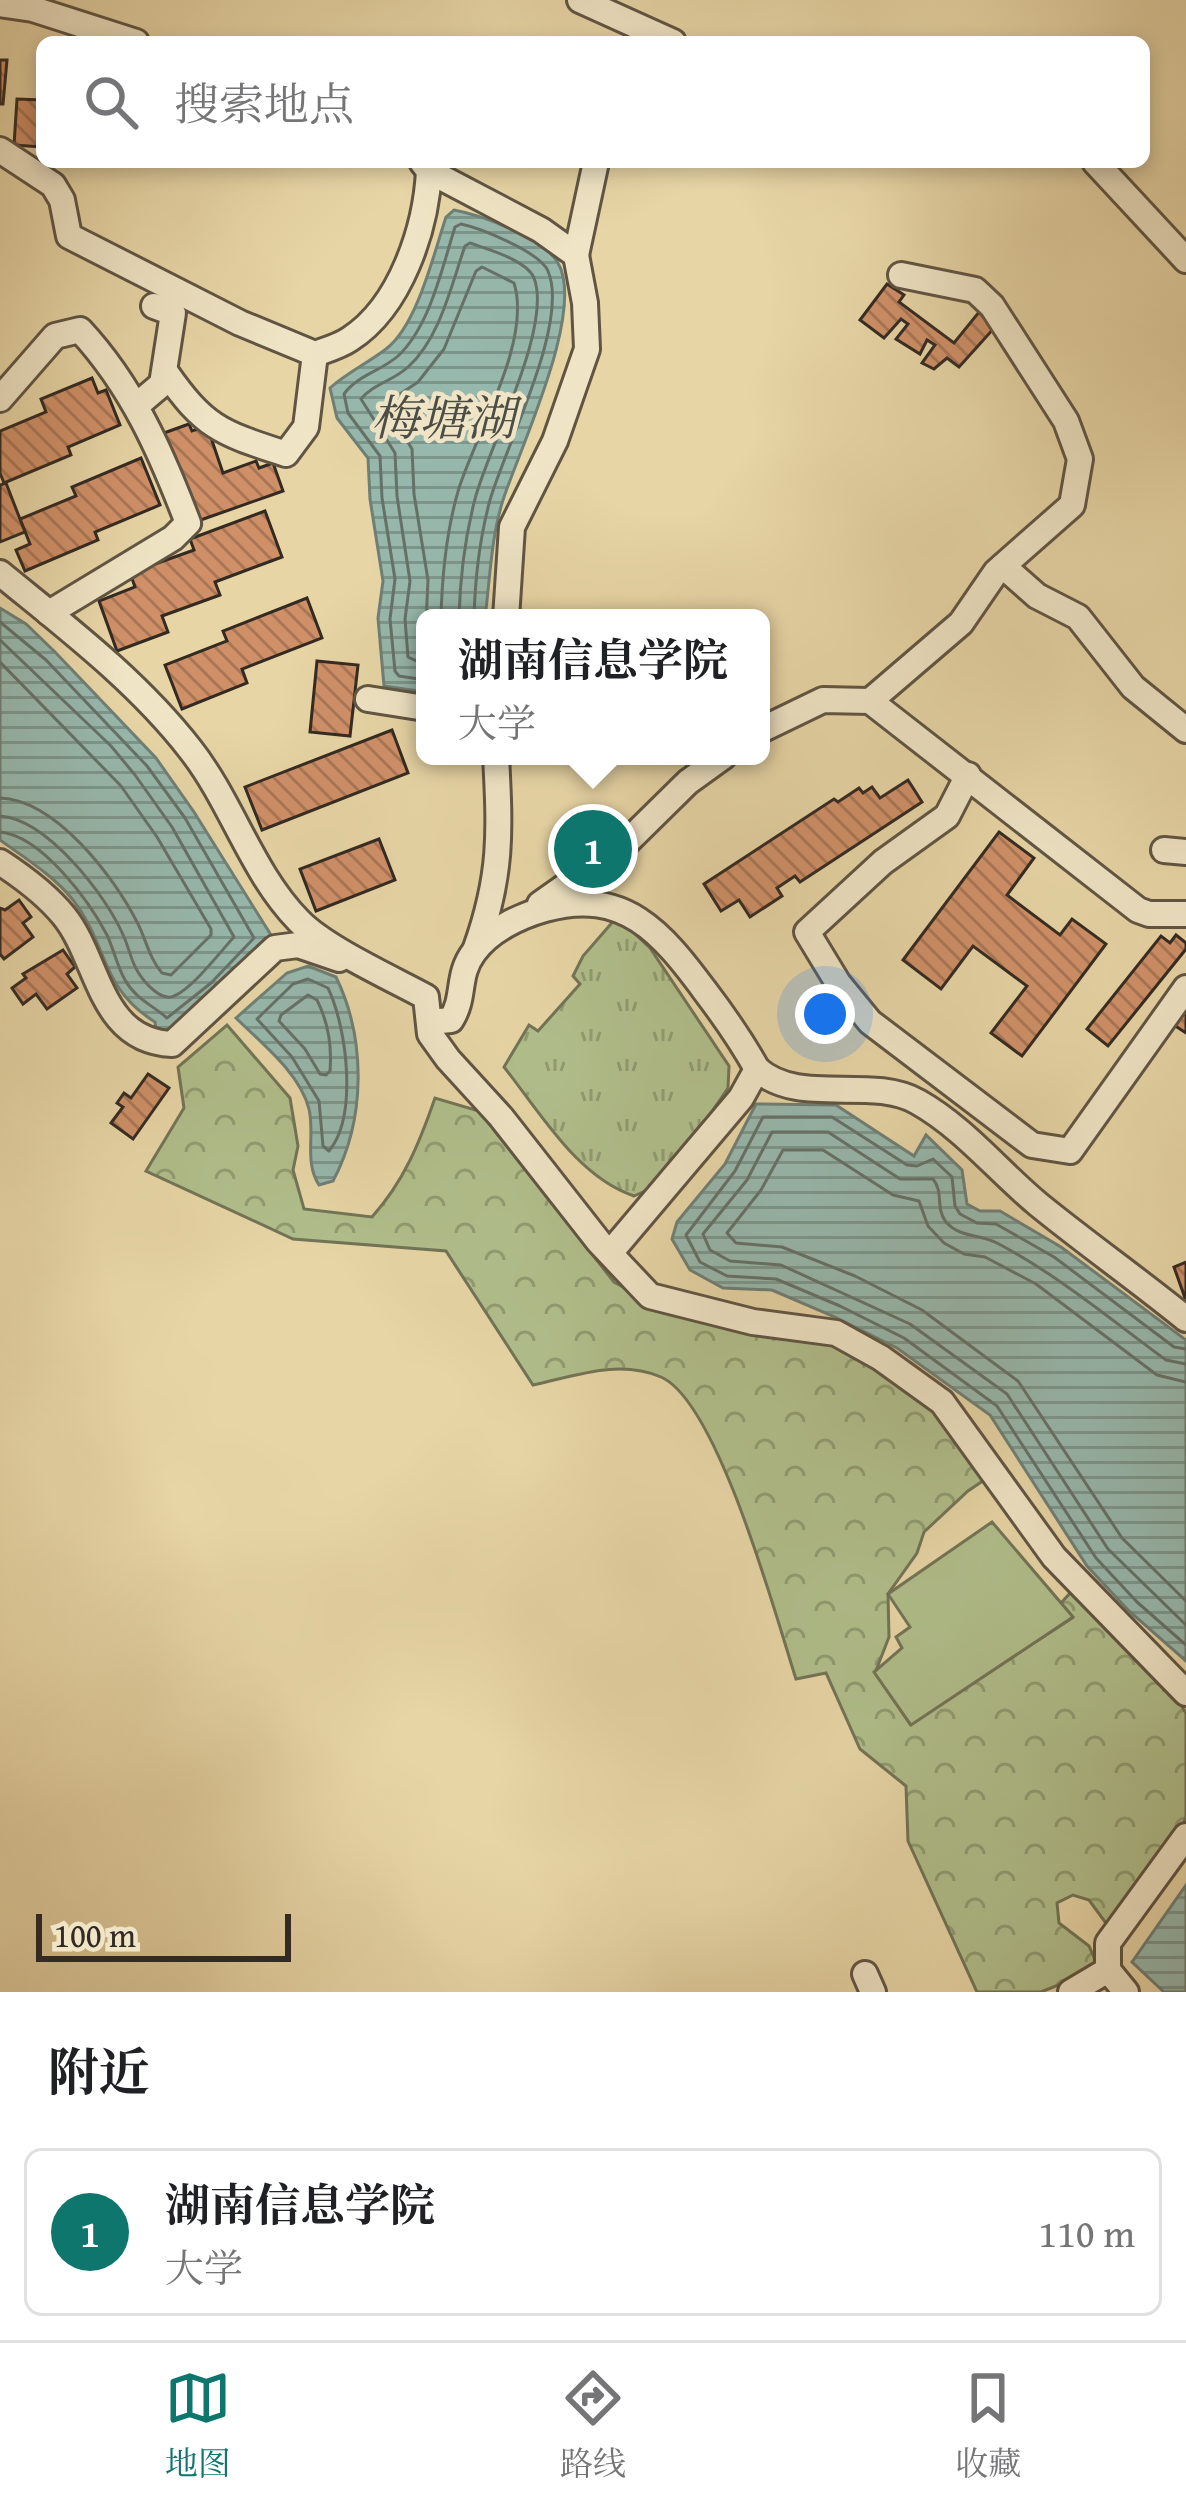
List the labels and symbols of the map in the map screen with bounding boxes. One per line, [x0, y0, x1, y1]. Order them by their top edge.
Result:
water label: 梅塘湖 [371, 382, 523, 453]
pin: 1 [554, 804, 632, 894]
your location [795, 984, 855, 1044]
scale bar [36, 1908, 291, 1961]

